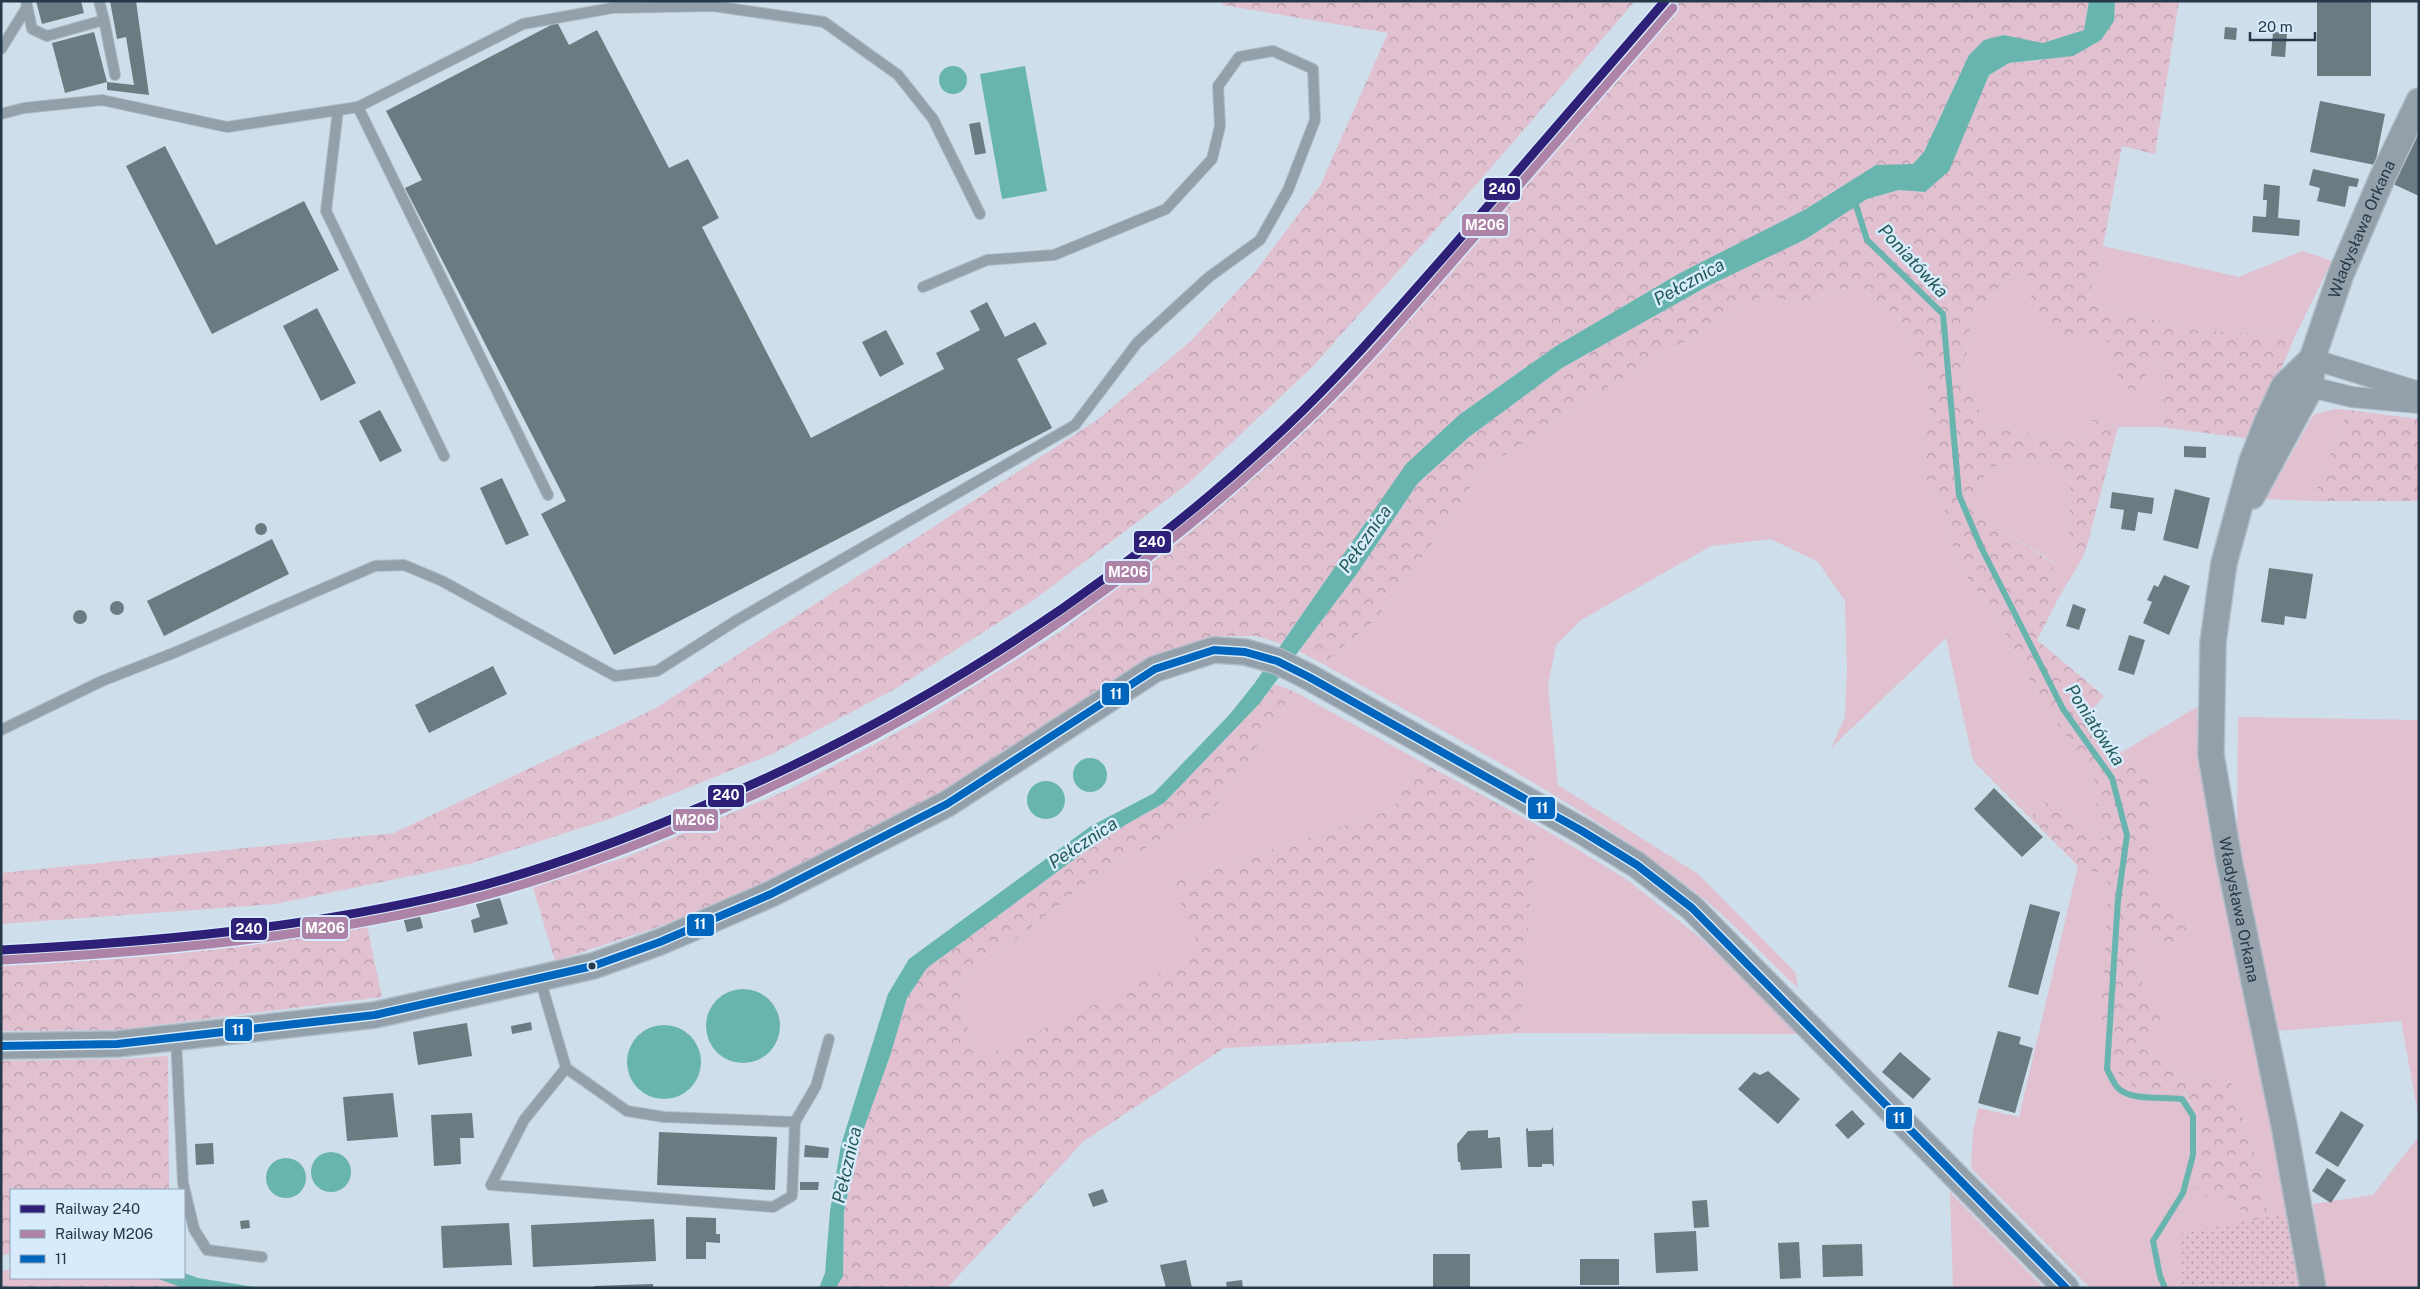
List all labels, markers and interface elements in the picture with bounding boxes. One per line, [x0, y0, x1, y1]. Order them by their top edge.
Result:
scale bar [2250, 10, 2315, 42]
text: 20 m [2258, 18, 2293, 35]
street label: Władysława Orkana [2324, 157, 2399, 301]
line badge: 240 [1483, 177, 1521, 201]
text: 240 [1488, 181, 1516, 197]
line badge: M206 [1461, 213, 1509, 237]
text: M206 [1465, 217, 1505, 233]
water label: Poniatówka [1874, 220, 1953, 302]
water label: Pełcznica [1650, 254, 1728, 310]
water label: Pełcznica [1334, 501, 1395, 577]
line badge: 240 [1133, 530, 1172, 554]
text: 240 [1138, 534, 1166, 550]
line badge: M206 [1104, 560, 1151, 584]
text: M206 [1108, 564, 1148, 580]
water label: Poniatówka [2061, 680, 2130, 769]
line badge: 11 [1101, 682, 1130, 706]
text: 11 [1110, 686, 1122, 702]
line badge: 240 [707, 784, 745, 808]
text: 240 [712, 787, 740, 803]
line badge: 11 [1527, 796, 1556, 820]
text: 11 [1536, 800, 1548, 816]
line badge: M206 [672, 808, 719, 832]
text: M206 [675, 812, 715, 828]
water label: Pełcznica [1044, 813, 1121, 873]
street label: Władysława Orkana [2215, 835, 2263, 984]
line badge: 11 [686, 913, 715, 937]
line badge: M206 [301, 916, 349, 940]
text: 11 [694, 916, 706, 932]
line badge: 240 [230, 917, 268, 941]
text: M206 [305, 920, 345, 936]
text: 240 [235, 921, 263, 937]
unlabelled marker [587, 961, 597, 971]
line badge: 11 [224, 1018, 253, 1042]
text: 11 [232, 1022, 244, 1038]
line badge: 11 [1885, 1106, 1913, 1130]
text: 11 [1893, 1110, 1905, 1126]
water label: Pełcznica [828, 1125, 865, 1205]
legend [10, 1189, 185, 1279]
text: Railway 240 [55, 1200, 140, 1217]
text: Railway M206 [55, 1225, 153, 1242]
text: 11 [55, 1250, 67, 1267]

